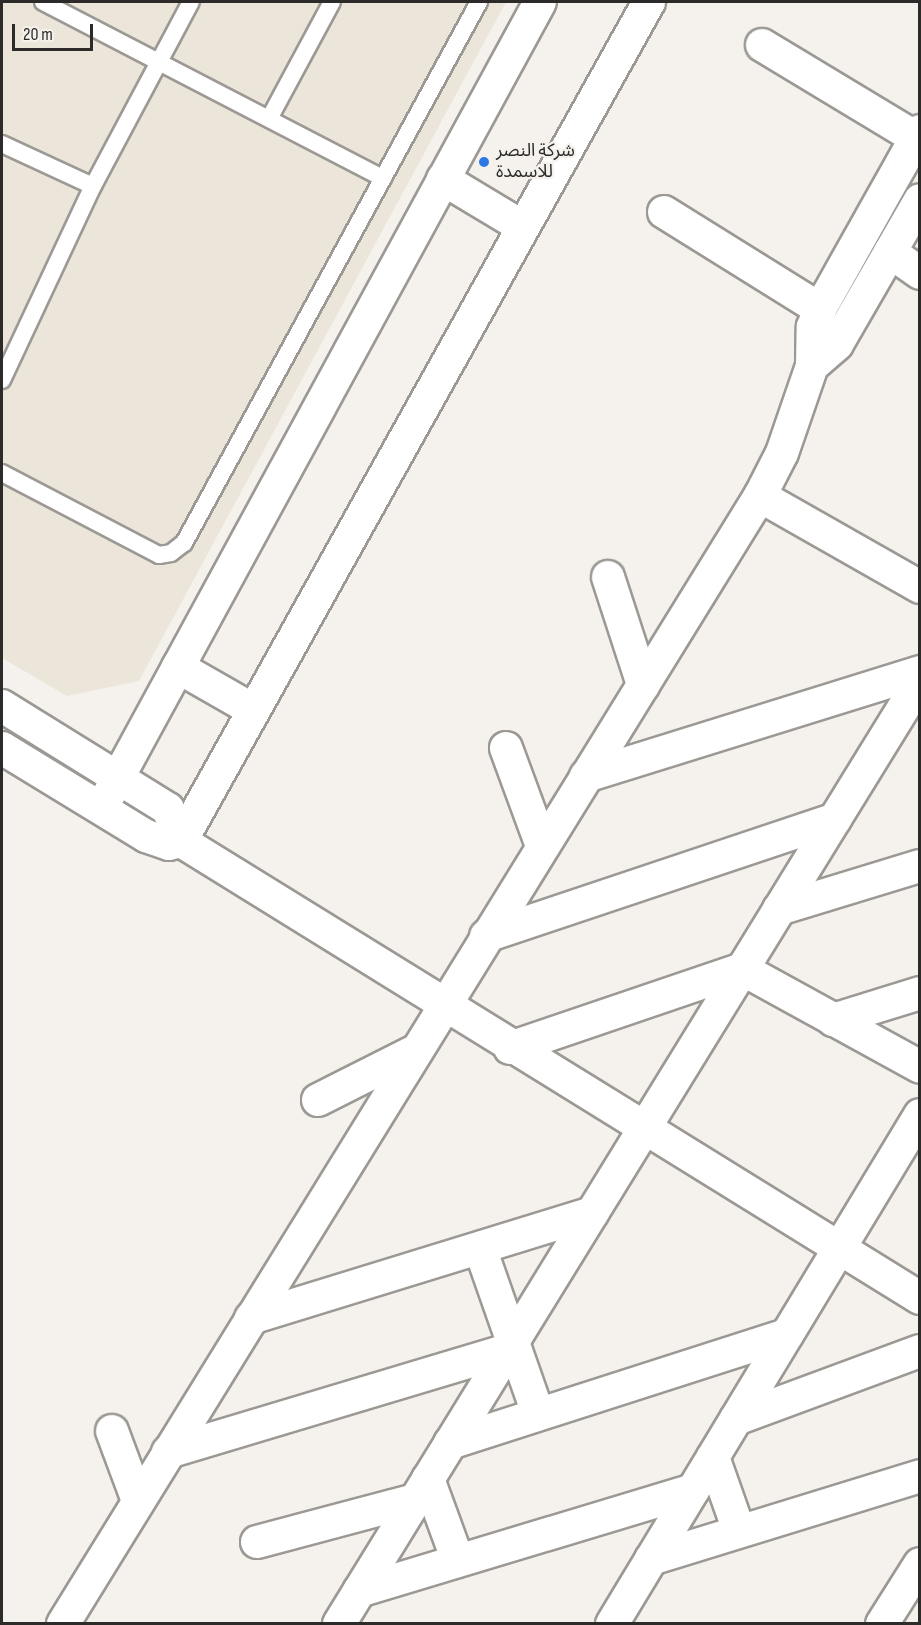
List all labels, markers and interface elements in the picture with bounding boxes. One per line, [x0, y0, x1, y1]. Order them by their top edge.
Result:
scale bar [15, 12, 96, 50]
text: 20 m [23, 24, 53, 45]
place label: شركة النصر للاسمدة [496, 141, 575, 184]
marker: شركة النصر للاسمدة [477, 155, 491, 169]

